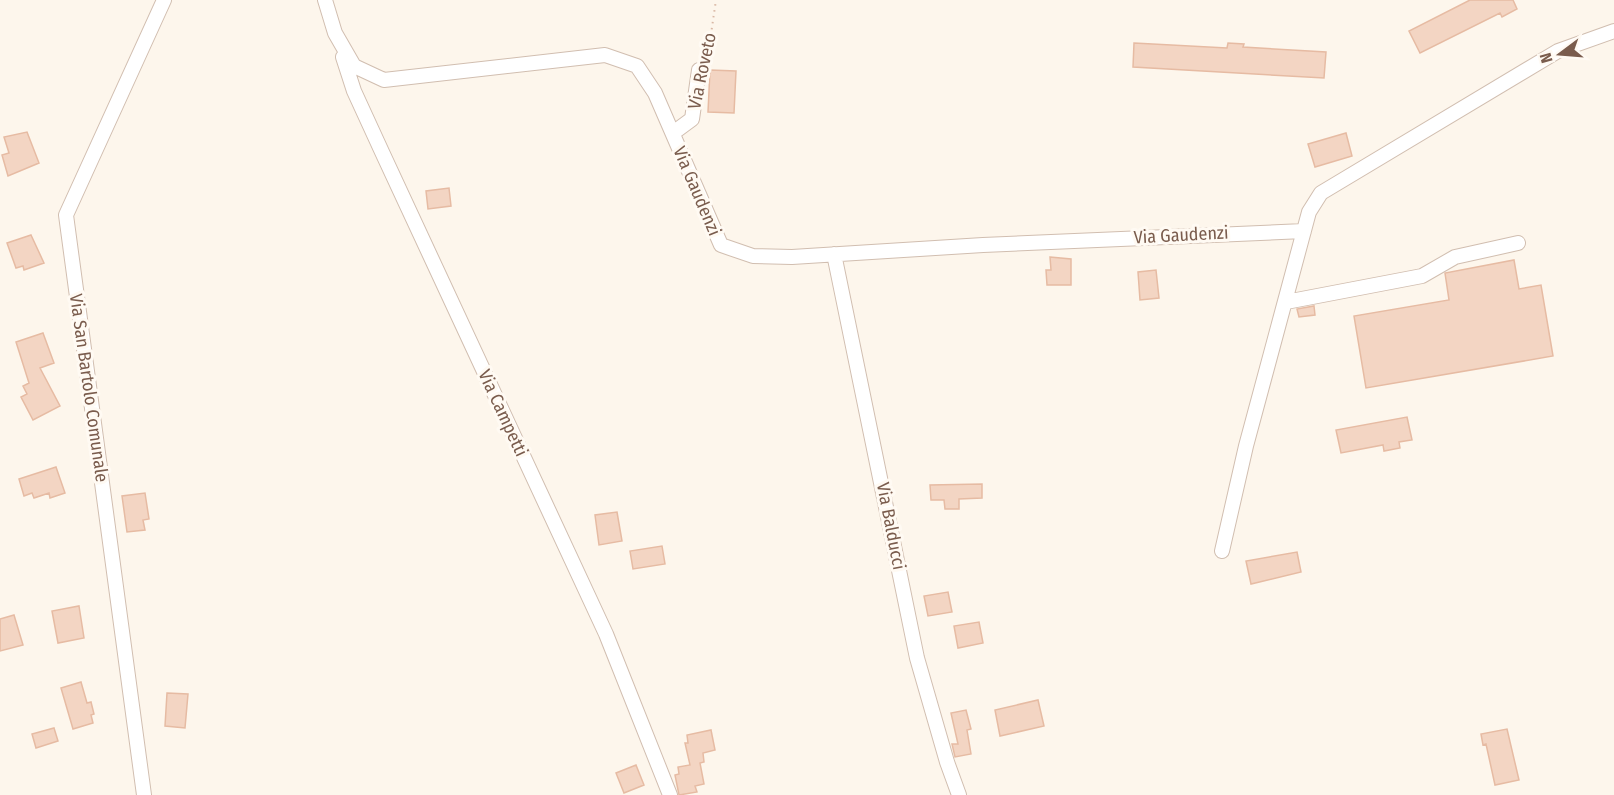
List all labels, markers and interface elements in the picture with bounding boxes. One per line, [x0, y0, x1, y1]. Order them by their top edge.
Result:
north arrow [1530, 24, 1590, 84]
street label: Via Roveto [683, 31, 721, 111]
text: N [1536, 51, 1557, 65]
street label: Via Gaudenzi [668, 143, 726, 239]
street label: Via Gaudenzi [1133, 222, 1229, 248]
street label: Via San Bartolo Comunale [65, 292, 113, 484]
street label: Via Campetti [473, 366, 533, 460]
street label: Via Balducci [872, 480, 910, 572]

